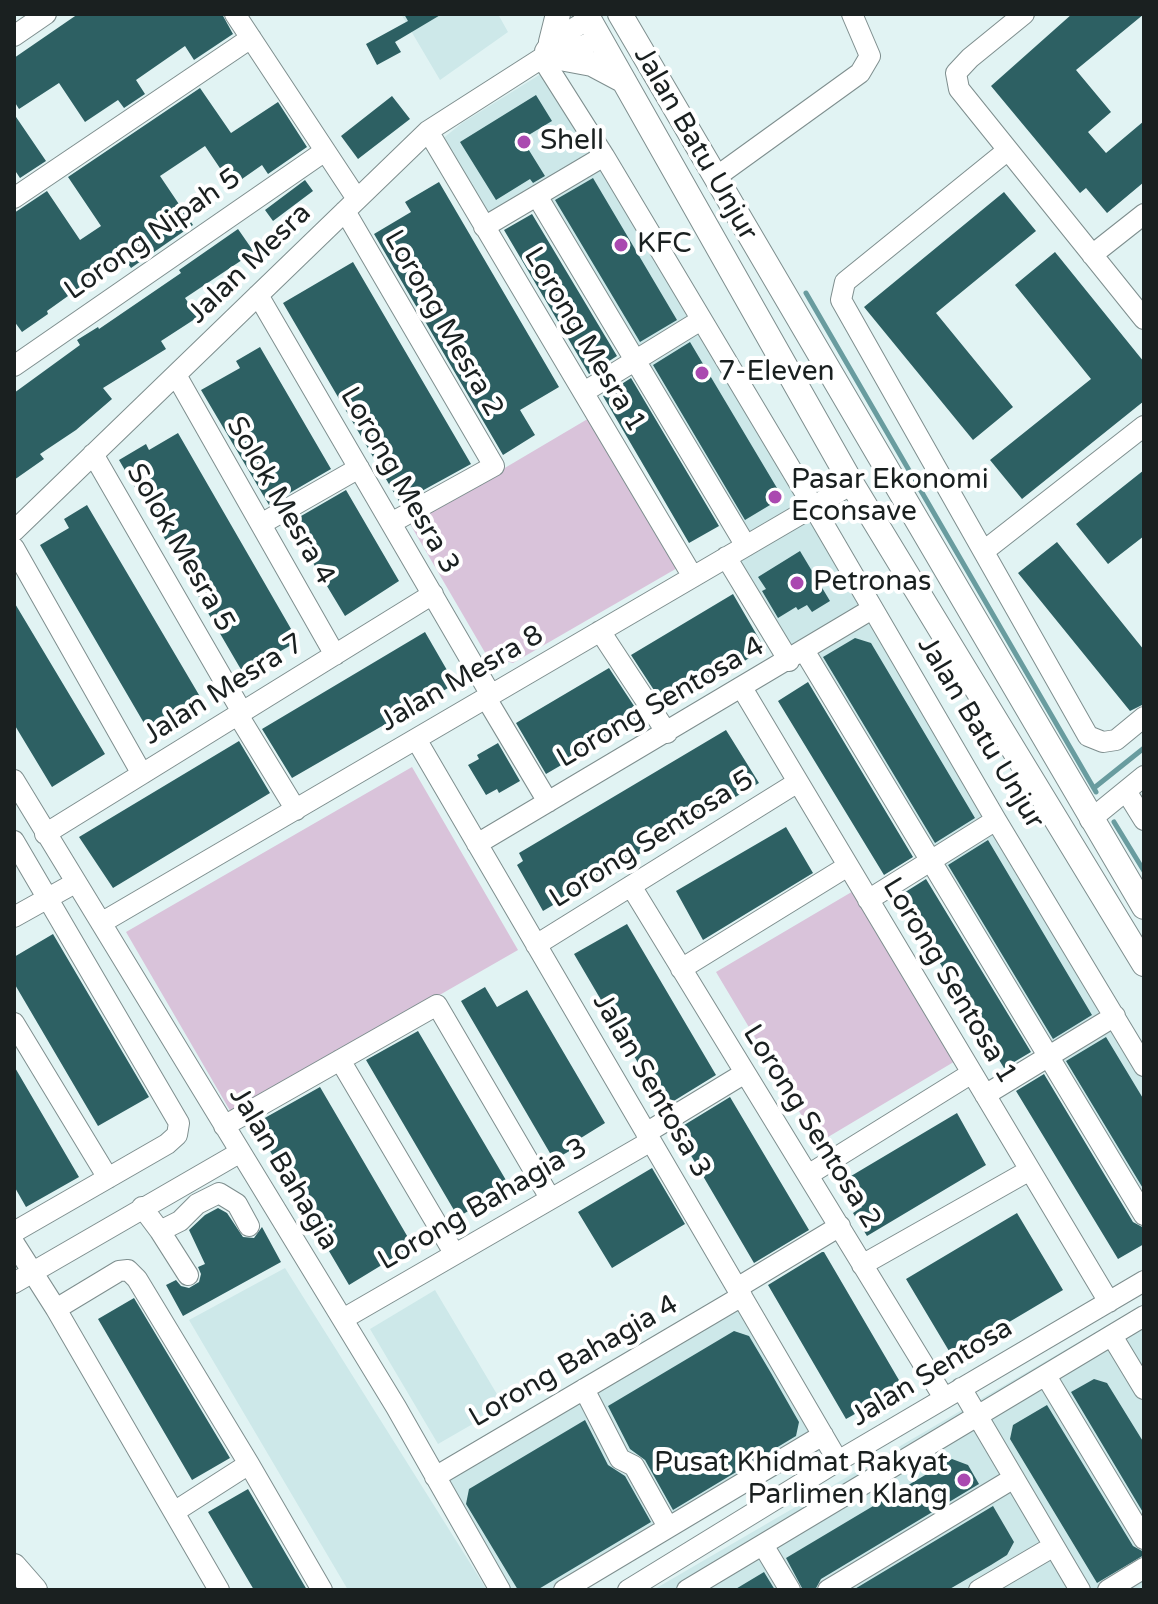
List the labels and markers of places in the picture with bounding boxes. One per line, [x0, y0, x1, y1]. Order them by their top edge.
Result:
place label: Shell [540, 125, 604, 159]
marker: Shell [515, 133, 533, 151]
place label: KFC [637, 228, 692, 262]
marker: KFC [612, 236, 630, 254]
place label: 7-Eleven [718, 356, 835, 390]
marker: 7-Eleven [693, 364, 711, 382]
place label: Pasar Ekonomi Econsave [791, 464, 989, 530]
marker: Pasar Ekonomi Econsave [766, 488, 784, 506]
place label: Petronas [813, 566, 932, 600]
marker: Petronas [788, 574, 806, 592]
place label: Pusat Khidmat Rakyat Parlimen Klang [654, 1447, 948, 1513]
marker: Pusat Khidmat Rakyat Parlimen Klang [955, 1471, 973, 1489]

